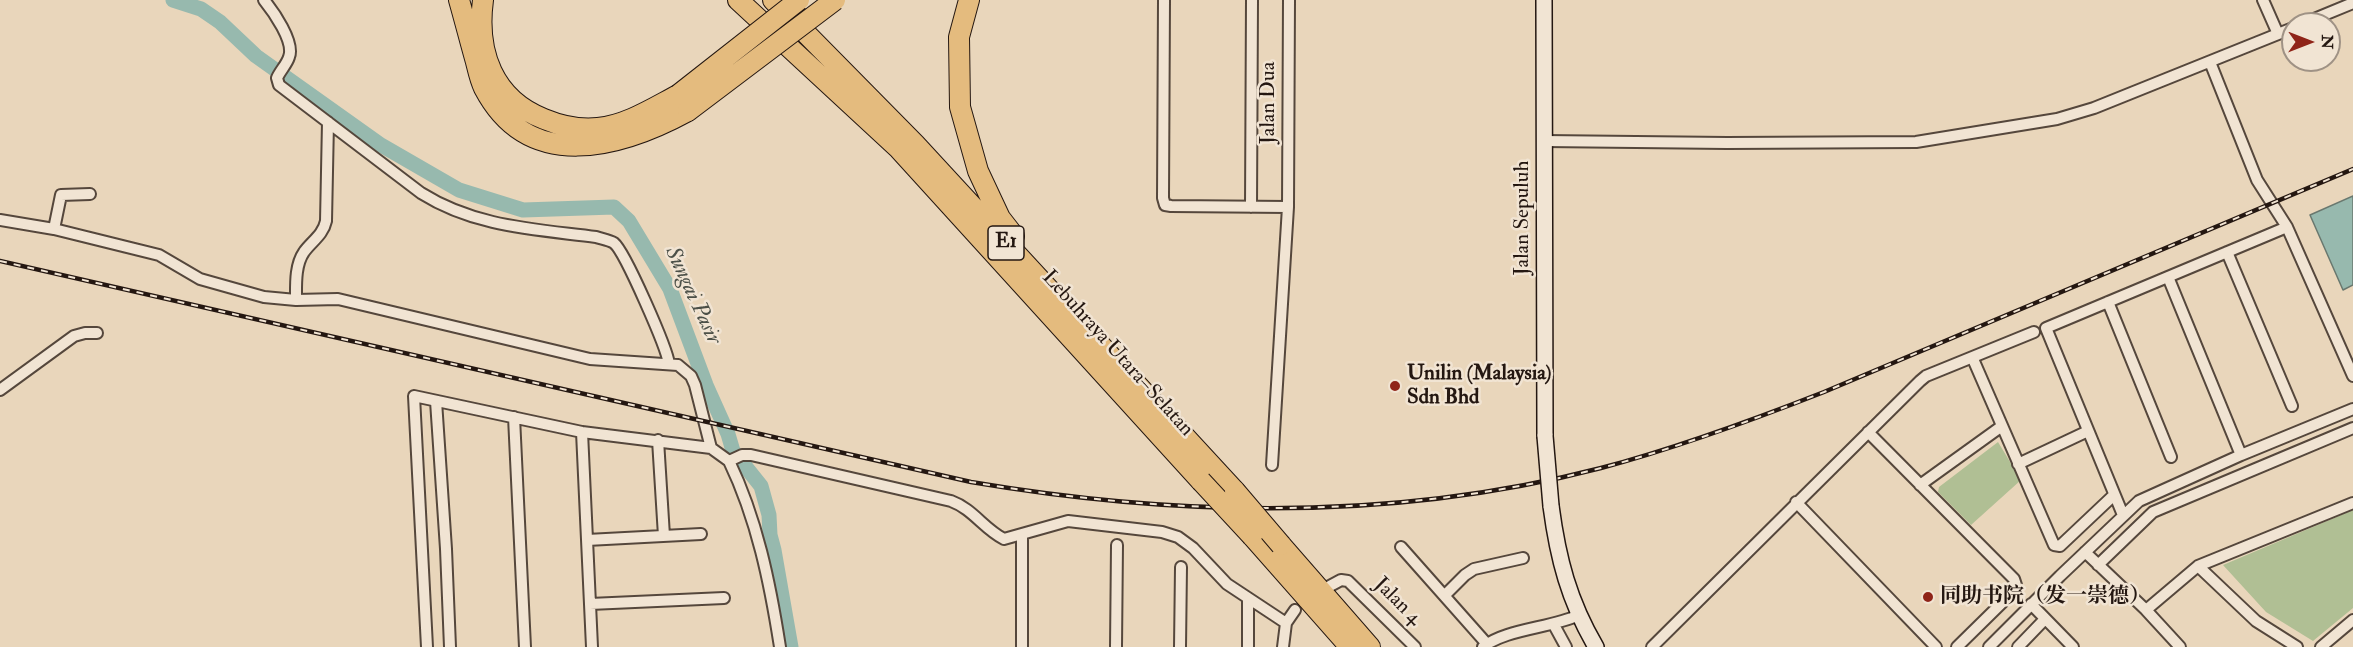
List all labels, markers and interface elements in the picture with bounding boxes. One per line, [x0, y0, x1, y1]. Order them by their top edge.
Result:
north arrow [2281, 12, 2341, 72]
text: N [2317, 35, 2337, 49]
street label: Jalan Dua [1256, 62, 1282, 144]
street label: Jalan Sepuluh [1510, 160, 1536, 276]
road number: E1 [988, 226, 1024, 260]
water label: Sungai Pasir [658, 243, 726, 349]
street label: Lebuhraya Utara–Selatan [1036, 266, 1198, 442]
place label: Unilin (Malaysia) Sdn Bhd [1407, 361, 1551, 411]
marker: Unilin (Malaysia) Sdn Bhd [1388, 379, 1402, 393]
street label: Jalan 4 [1368, 573, 1426, 631]
place label: 同助书院（发一崇德） [1940, 584, 2150, 610]
marker: 同助书院（发一崇德） [1921, 590, 1935, 604]

